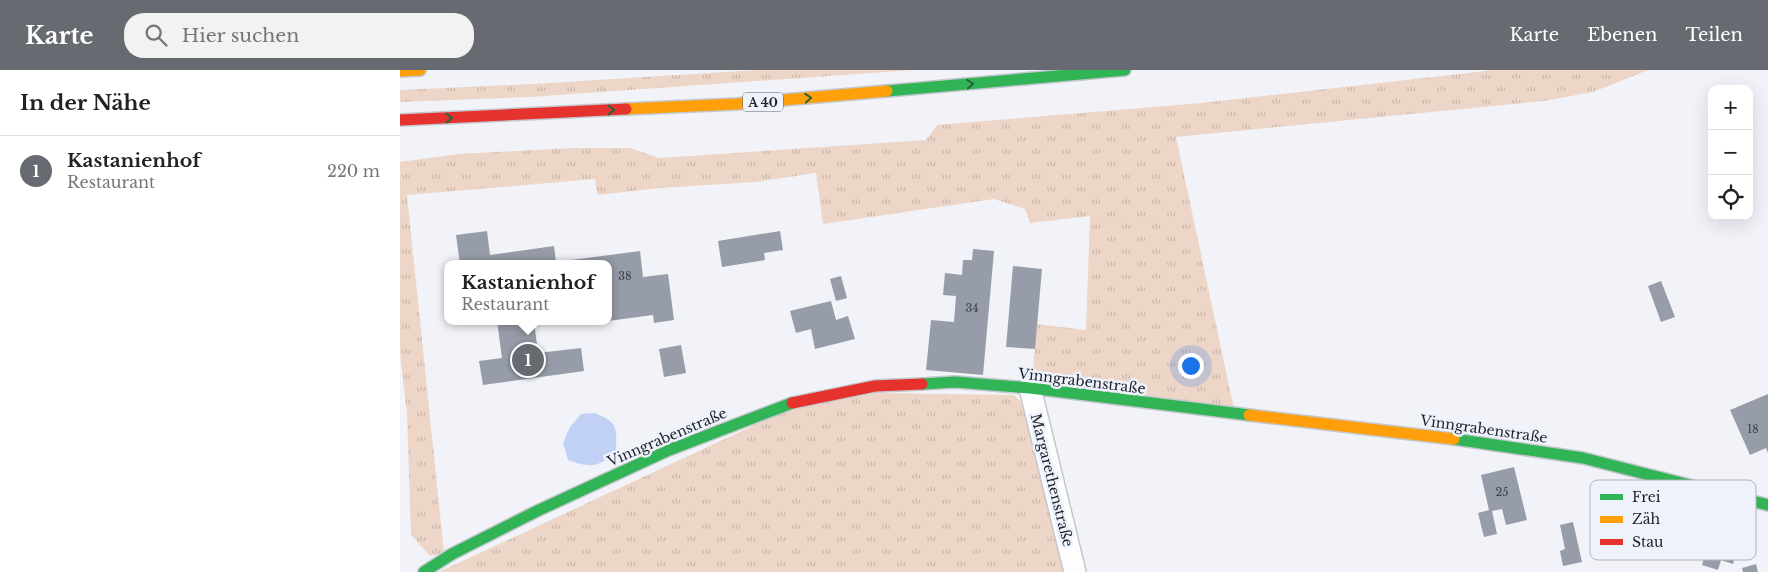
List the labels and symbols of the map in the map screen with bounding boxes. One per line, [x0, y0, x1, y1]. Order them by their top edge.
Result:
one-way arrow [966, 78, 974, 89]
road number: A 40 [743, 92, 783, 112]
one-way arrow [804, 92, 812, 103]
one-way arrow [608, 105, 615, 115]
one-way arrow [445, 112, 453, 123]
house number: 38 [618, 269, 632, 283]
house number: 34 [965, 301, 979, 315]
pin: 1 [512, 341, 544, 379]
your location [1178, 353, 1204, 379]
street label: Vinngrabenstraße [1016, 364, 1147, 398]
street label: Vinngrabenstraße [604, 404, 730, 471]
street label: Vinngrabenstraße [1418, 411, 1549, 447]
street label: Margarethenstraße [1027, 412, 1077, 548]
house number: 18 [1747, 422, 1759, 436]
legend [1590, 480, 1756, 560]
house number: 25 [1495, 485, 1509, 499]
text: Frei [1632, 488, 1661, 506]
text: Zäh [1632, 510, 1661, 528]
text: Stau [1632, 533, 1664, 551]

